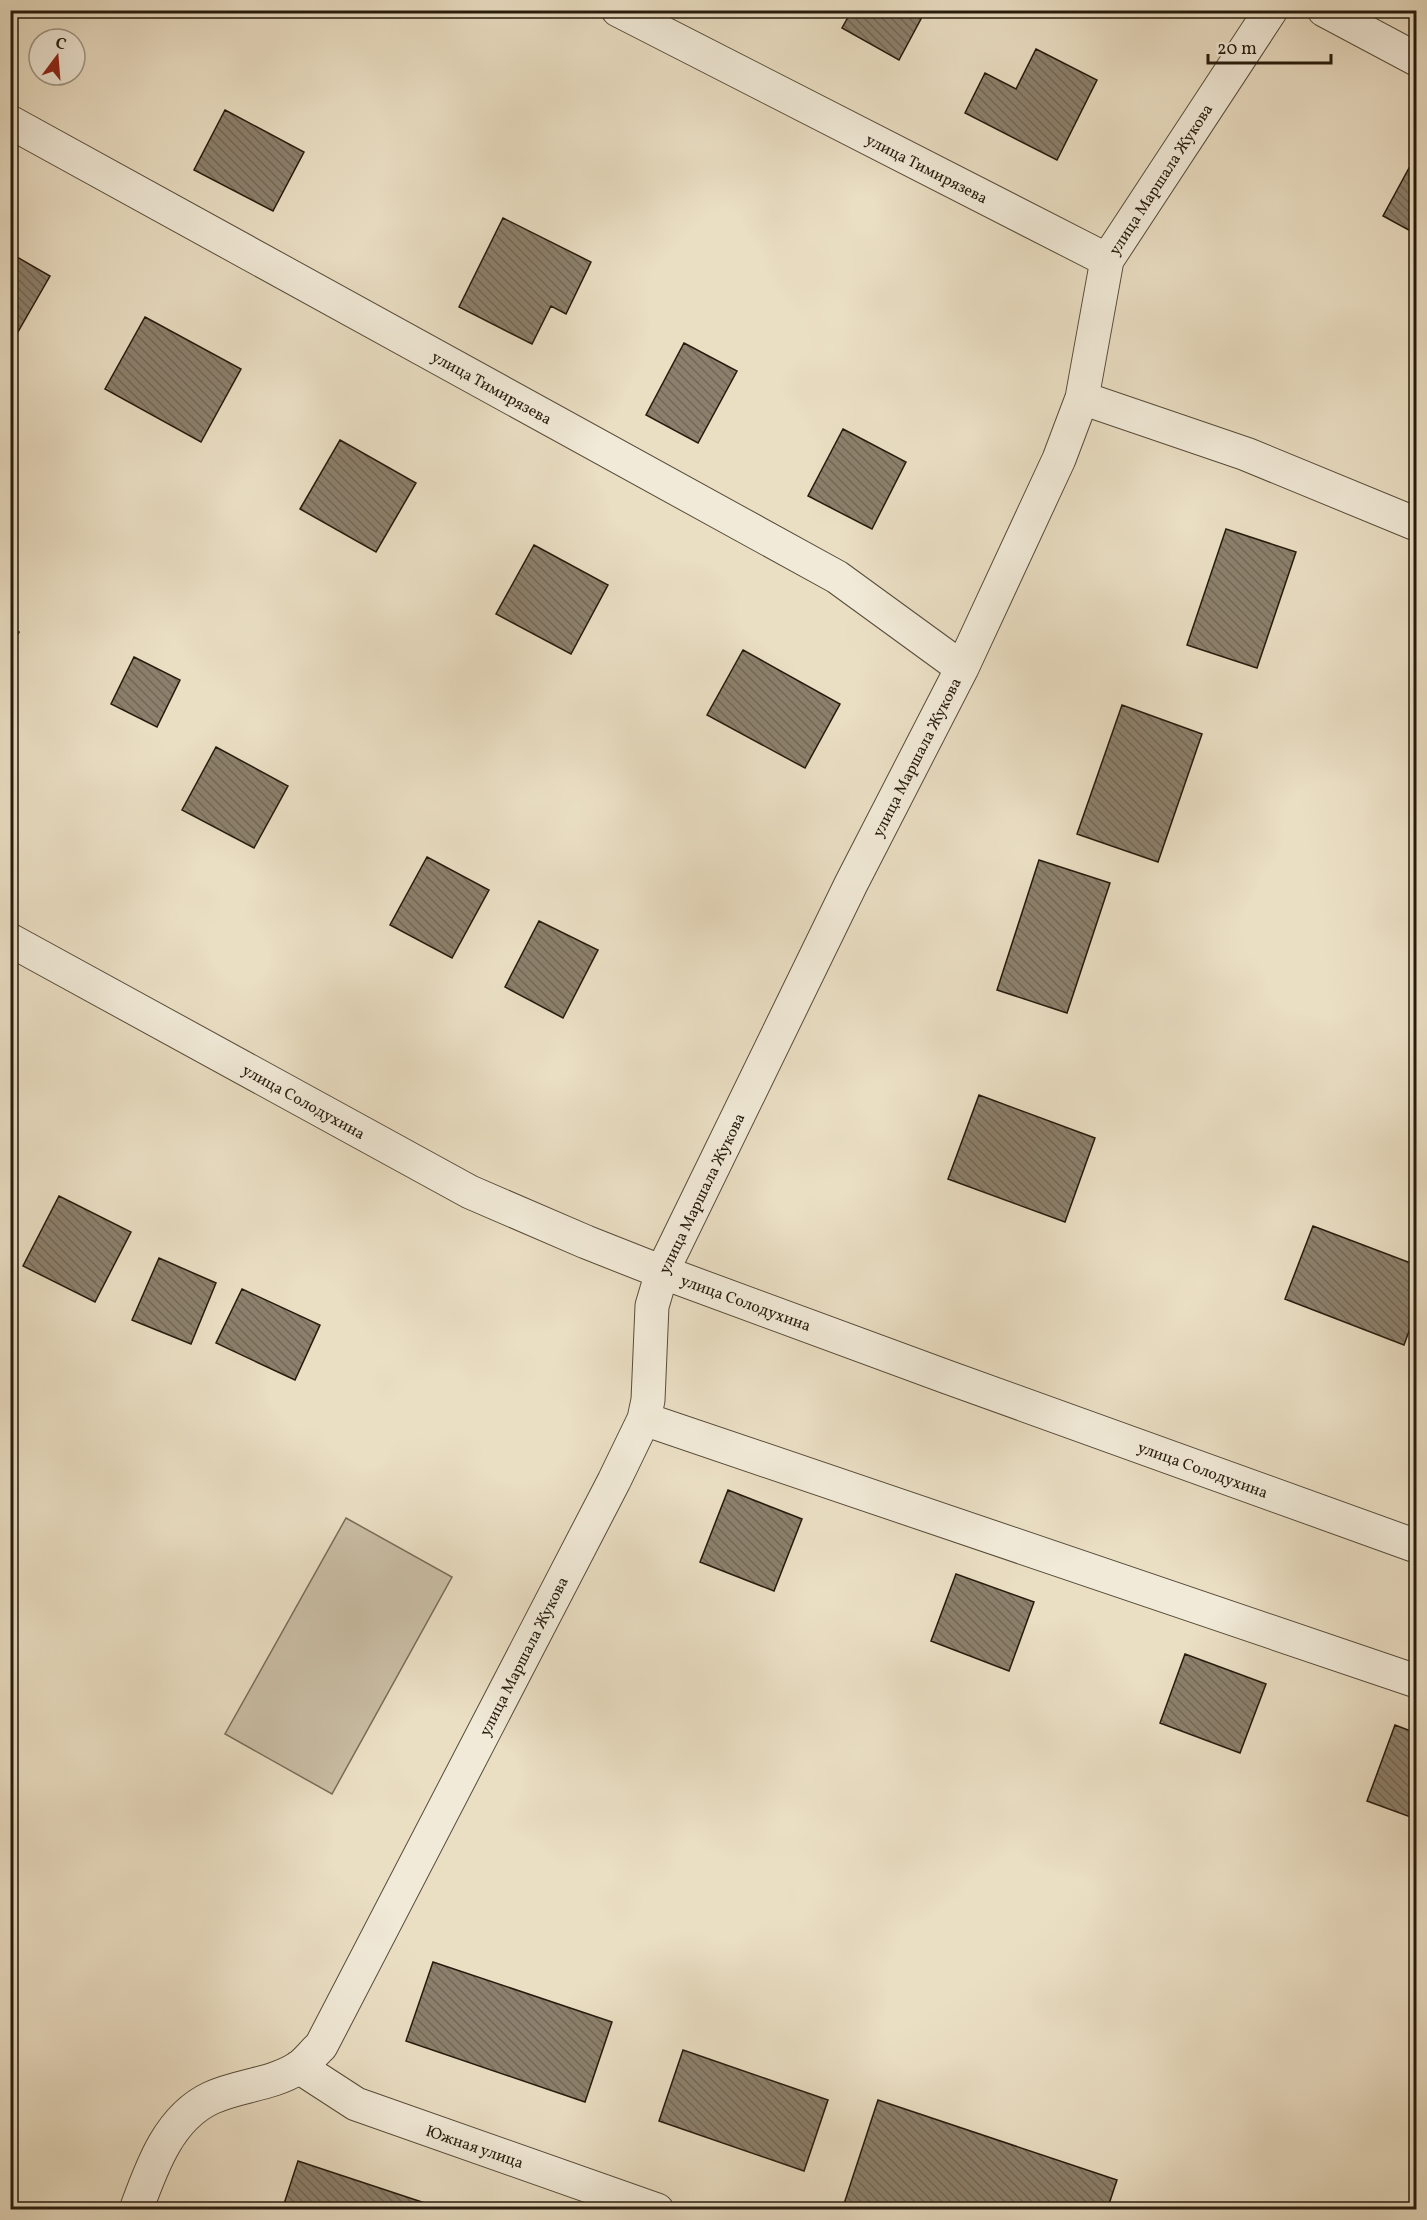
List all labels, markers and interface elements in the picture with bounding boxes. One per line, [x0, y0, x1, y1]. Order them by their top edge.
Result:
north arrow [27, 27, 87, 87]
scale bar [1208, 27, 1331, 65]
text: С [53, 33, 69, 56]
text: 20 m [1217, 37, 1257, 62]
street label: улица Маршала Жукова [1104, 100, 1219, 260]
street label: улица Тимирязева [861, 129, 991, 210]
street label: улица Тимирязева [427, 347, 555, 431]
street label: улица Маршала Жукова [868, 674, 968, 842]
street label: улица Солодухина [238, 1060, 368, 1146]
street label: улица Маршала Жукова [654, 1110, 751, 1278]
street label: улица Солодухина [677, 1270, 814, 1338]
street label: улица Солодухина [1134, 1437, 1271, 1505]
street label: улица Маршала Жукова [475, 1573, 575, 1741]
street label: Южная улица [422, 2121, 526, 2175]

